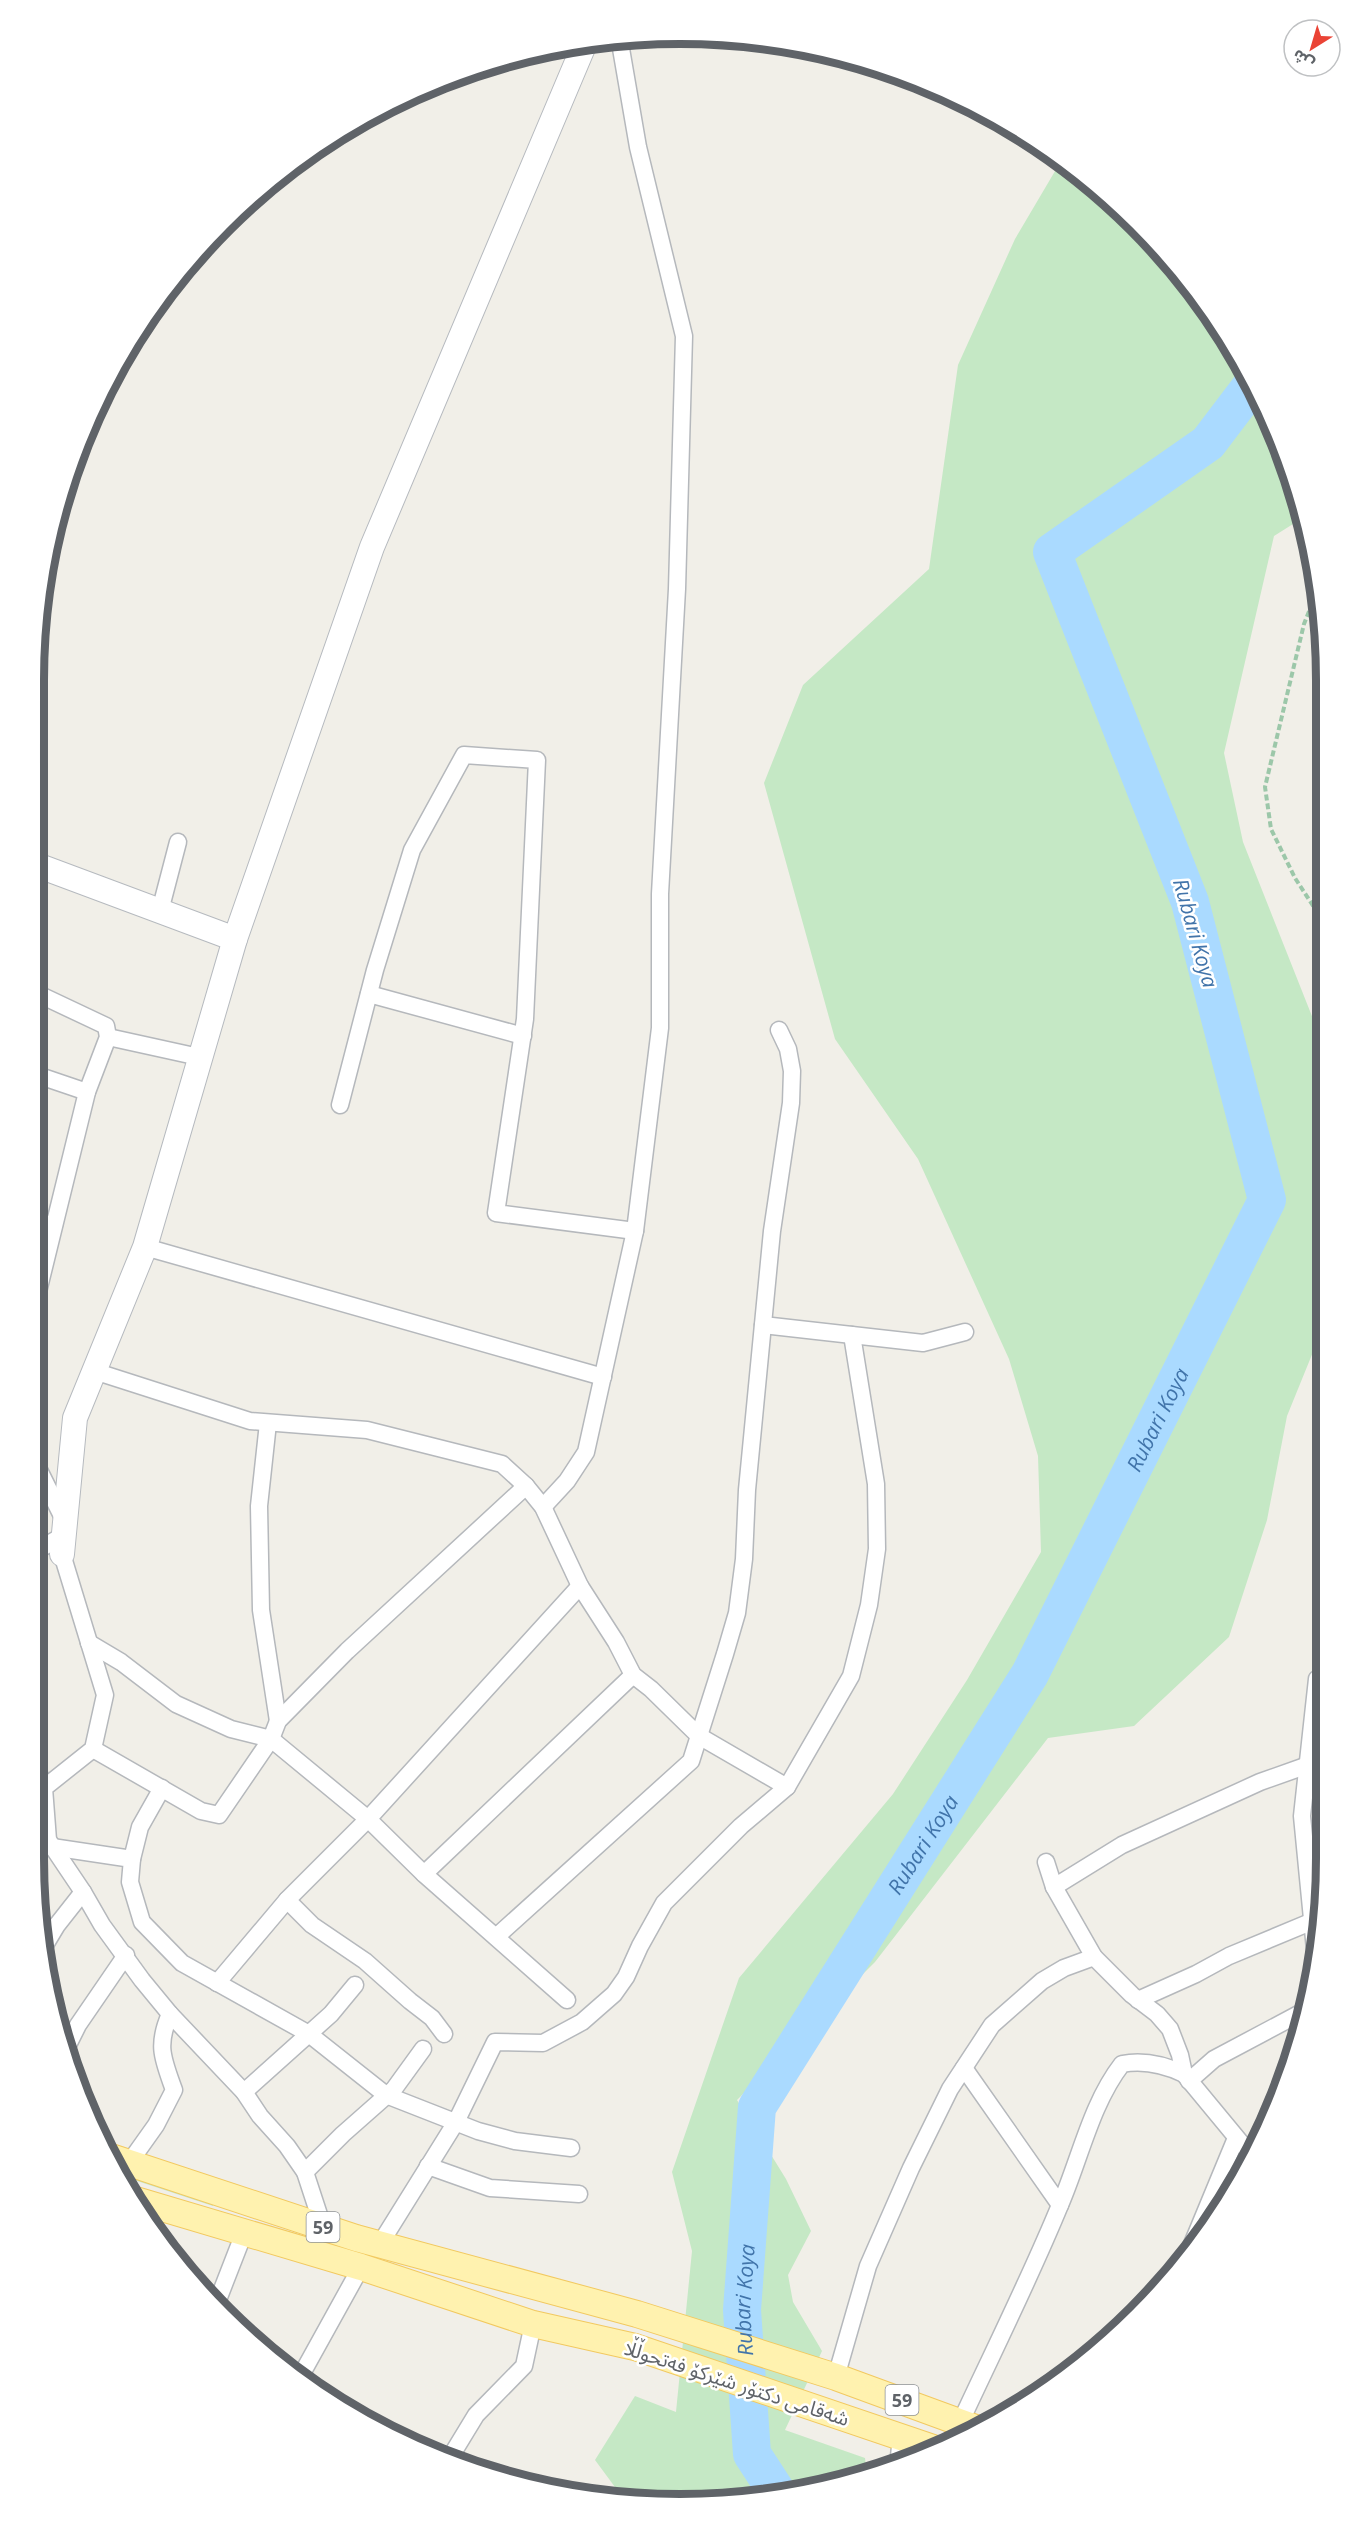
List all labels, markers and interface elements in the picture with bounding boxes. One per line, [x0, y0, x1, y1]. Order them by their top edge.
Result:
north arrow [1282, 18, 1342, 78]
text: ش [1288, 45, 1318, 75]
water label: Rubari Koya [1167, 875, 1225, 991]
water label: Rubari Koya [1120, 1363, 1195, 1476]
water label: Rubari Koya [881, 1789, 964, 1899]
road number: 59 [306, 2212, 340, 2242]
water label: Rubari Koya [728, 2243, 761, 2357]
street label: شەقامی دکتۆر شێرکۆ فەتحوڵڵا [621, 2333, 853, 2432]
road number: 59 [886, 2385, 918, 2415]

